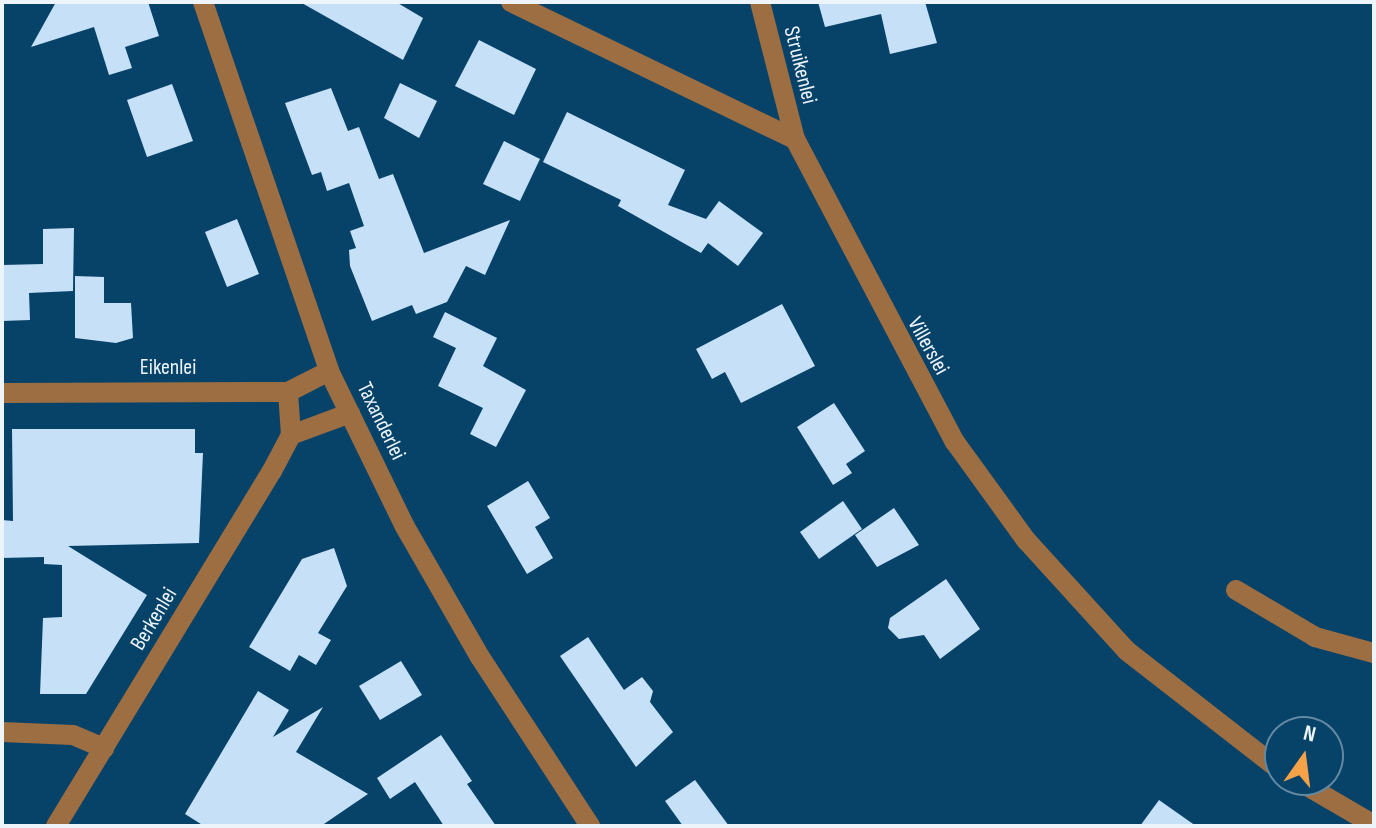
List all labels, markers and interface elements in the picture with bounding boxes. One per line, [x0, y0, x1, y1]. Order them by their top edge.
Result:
street label: Struikenlei [778, 23, 822, 107]
street label: Villerslei [901, 313, 955, 379]
street label: Eikenlei [140, 355, 196, 381]
street label: Taxanderlei [351, 378, 411, 464]
street label: Berkenlei [125, 583, 183, 655]
north arrow [1264, 716, 1344, 796]
text: N [1300, 720, 1318, 749]

